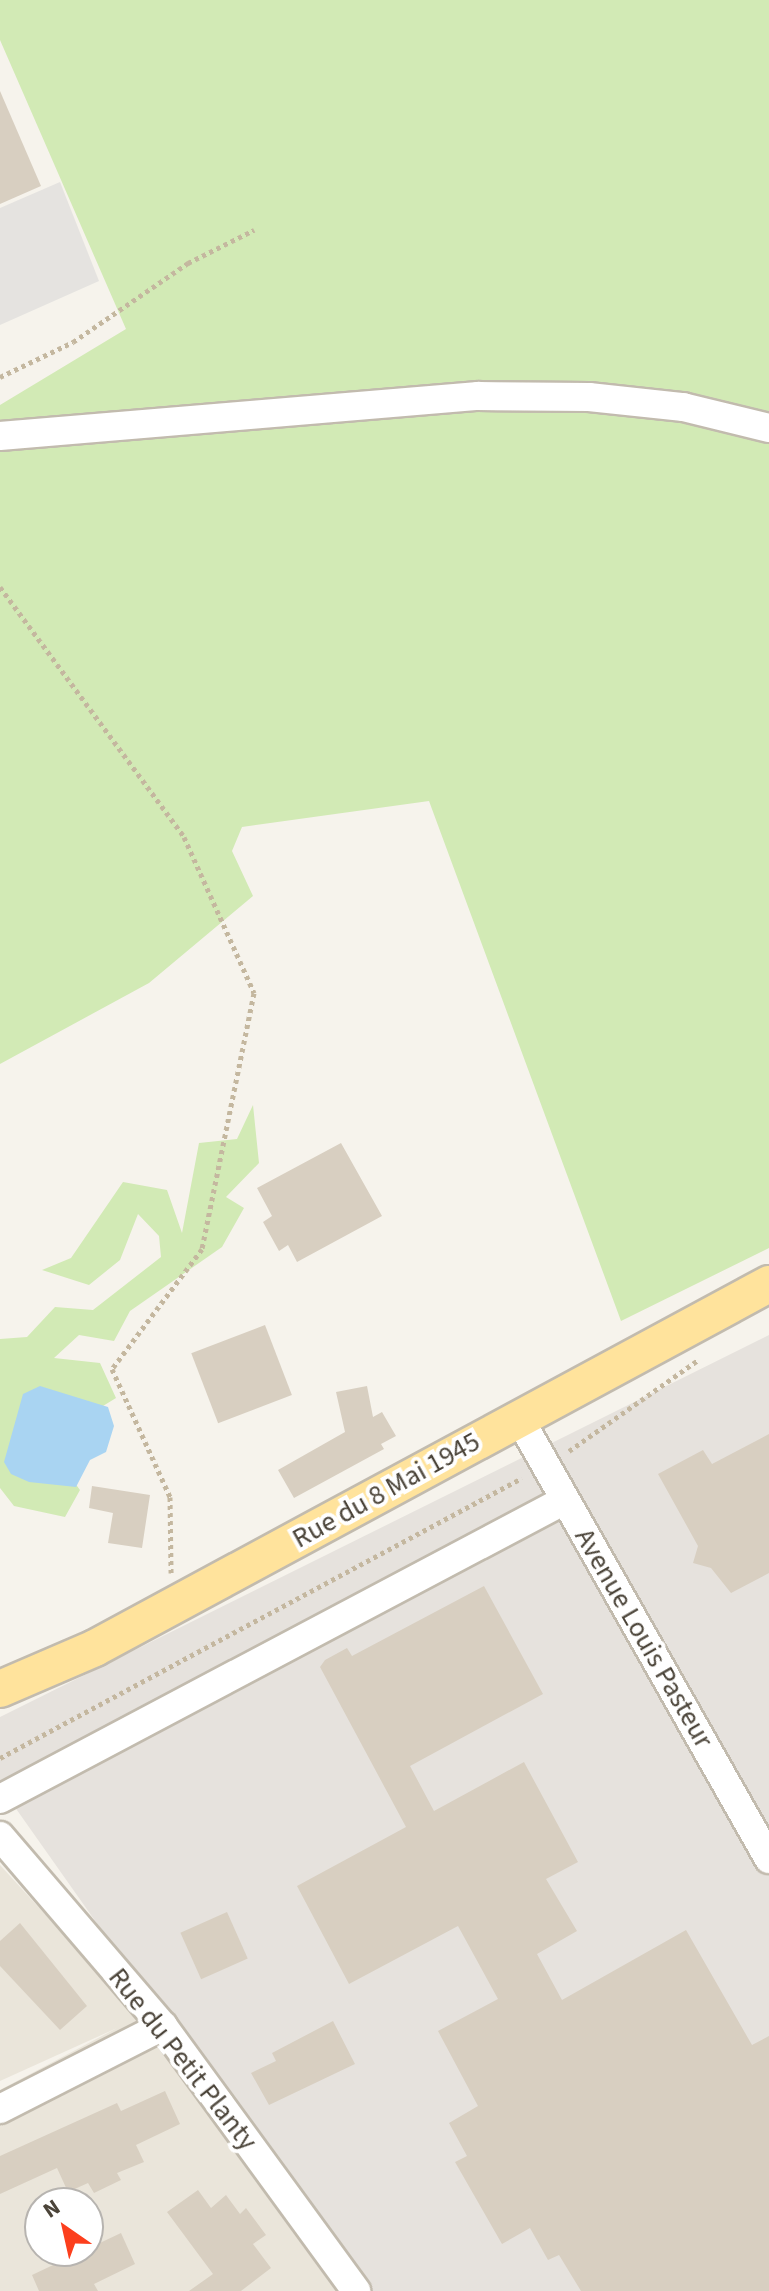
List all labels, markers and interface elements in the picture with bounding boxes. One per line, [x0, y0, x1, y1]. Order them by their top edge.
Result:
street label: Rue du 8 Mai 1945 [286, 1425, 486, 1555]
street label: Avenue Louis Pasteur [568, 1522, 720, 1754]
street label: Rue du Petit Planty [101, 1961, 265, 2157]
north arrow [24, 2187, 104, 2267]
text: N [37, 2191, 67, 2226]

